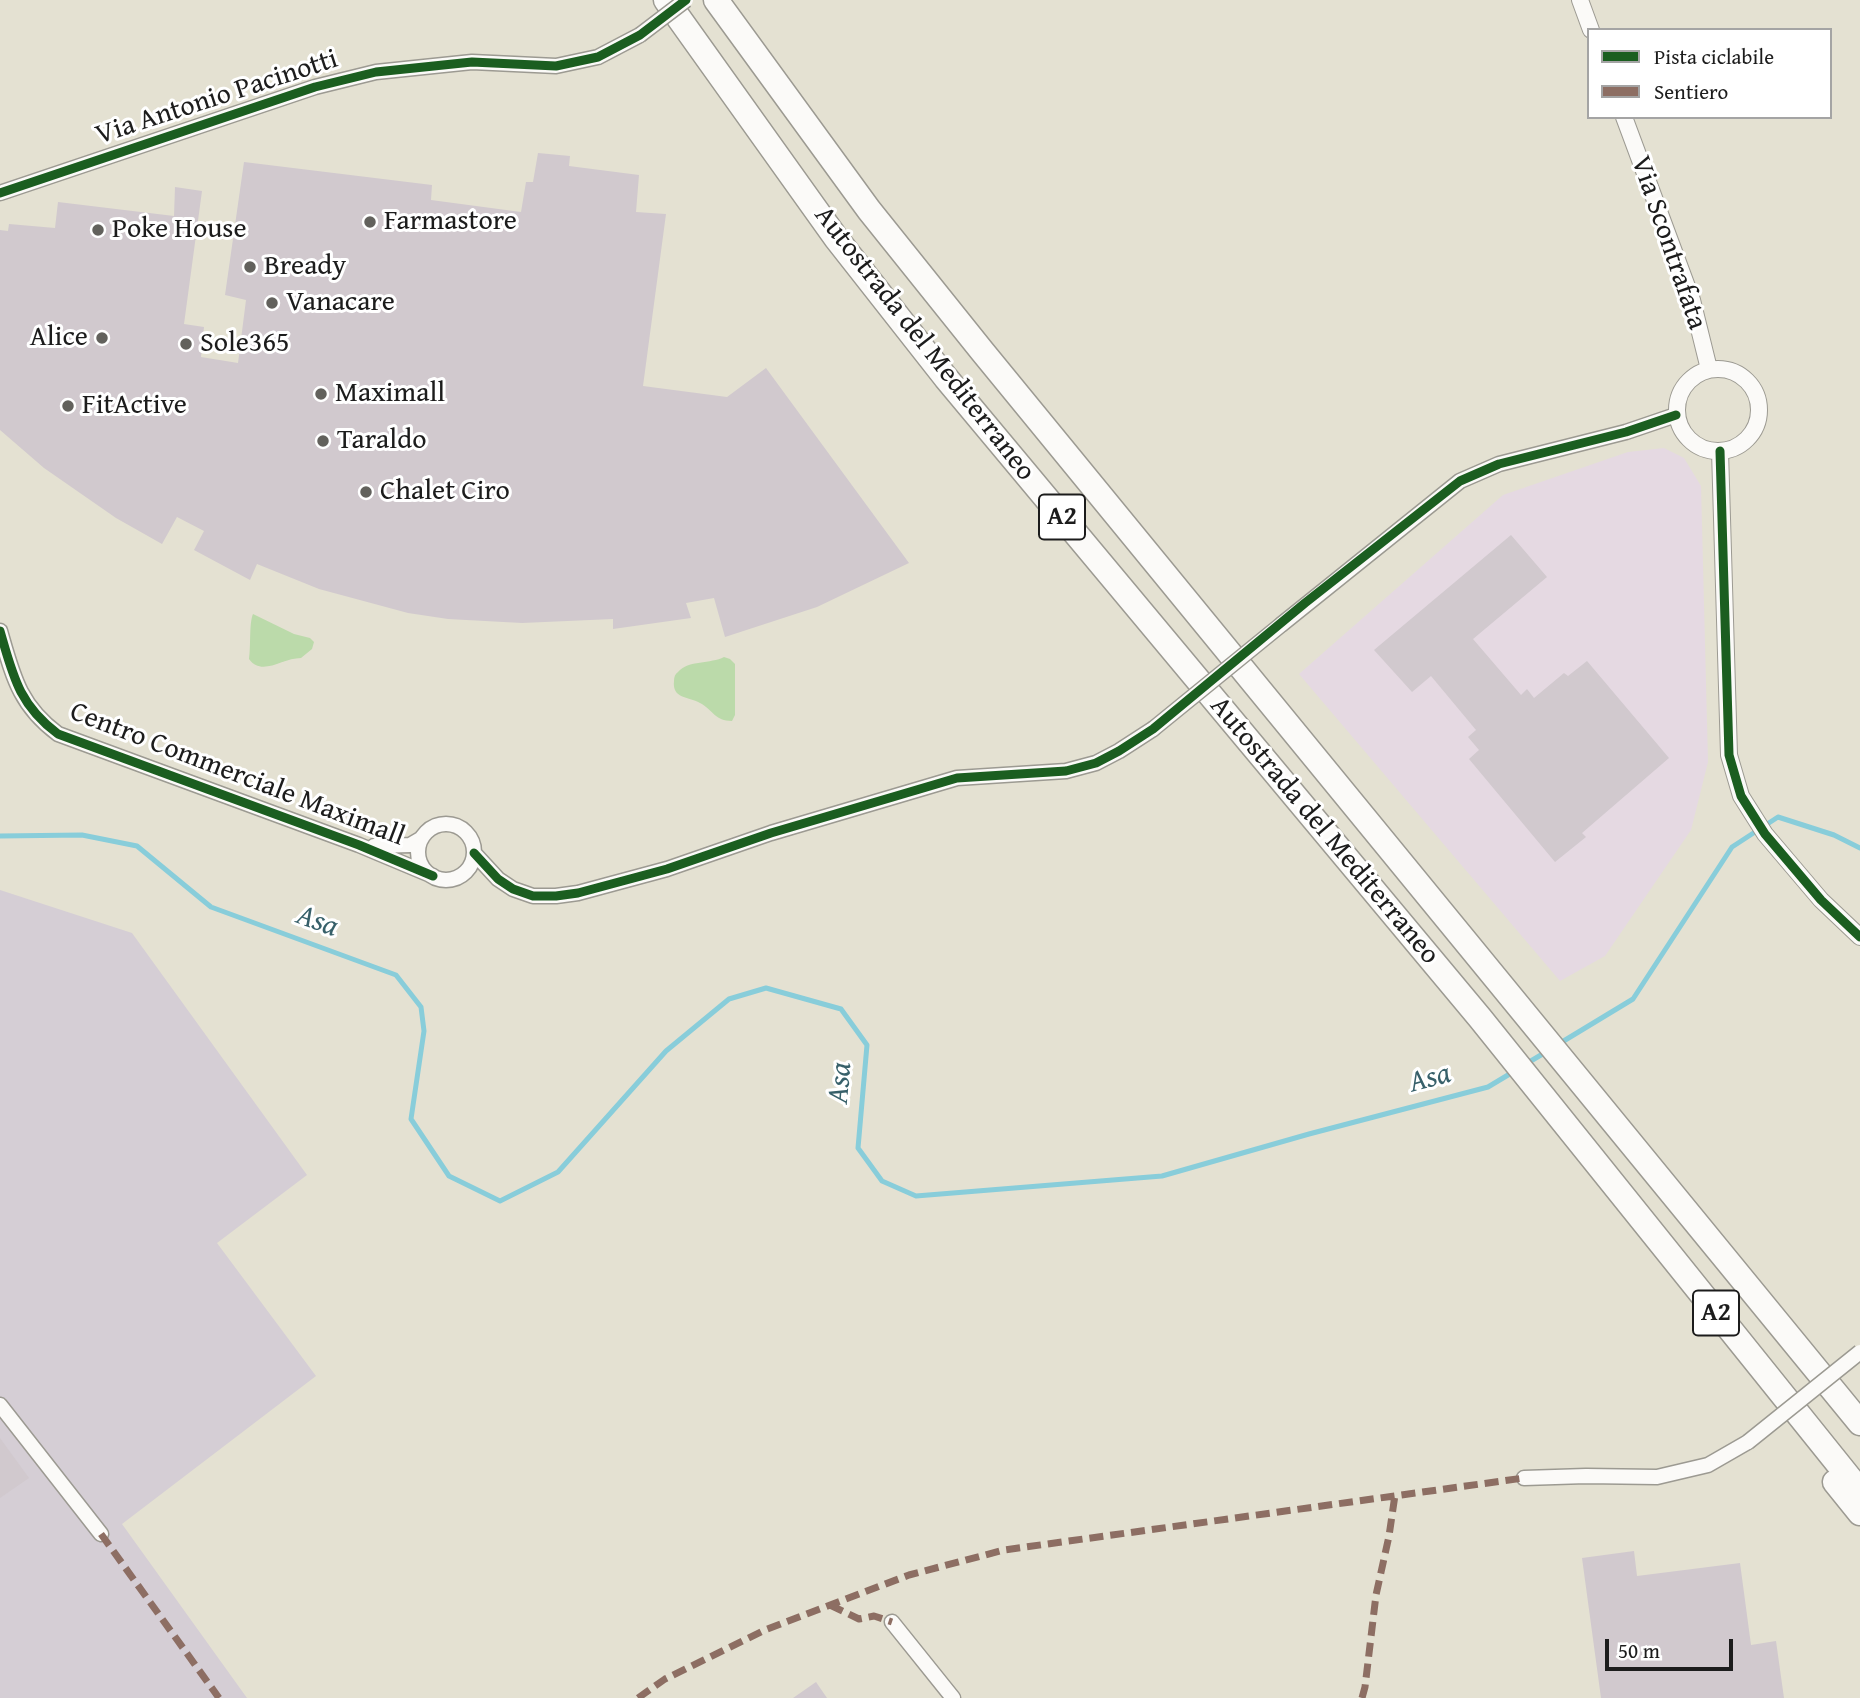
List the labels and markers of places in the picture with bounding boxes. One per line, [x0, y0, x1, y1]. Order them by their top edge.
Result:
place label: Farmastore [384, 205, 517, 239]
place label: Poke House [112, 213, 247, 247]
marker: Farmastore [362, 214, 378, 230]
marker: Poke House [90, 222, 106, 238]
place label: Bready [264, 250, 346, 284]
marker: Bready [242, 259, 258, 275]
place label: Vanacare [286, 286, 395, 320]
marker: Vanacare [264, 295, 280, 311]
place label: Alice [30, 321, 88, 355]
place label: Sole365 [200, 327, 289, 361]
marker: Alice [94, 330, 110, 346]
marker: Sole365 [178, 336, 194, 352]
place label: Maximall [335, 377, 445, 411]
marker: Maximall [313, 386, 329, 402]
place label: FitActive [82, 389, 187, 423]
marker: FitActive [60, 398, 76, 414]
place label: Taraldo [337, 424, 426, 458]
marker: Taraldo [315, 433, 331, 449]
place label: Chalet Ciro [380, 475, 510, 509]
marker: Chalet Ciro [358, 484, 374, 500]

